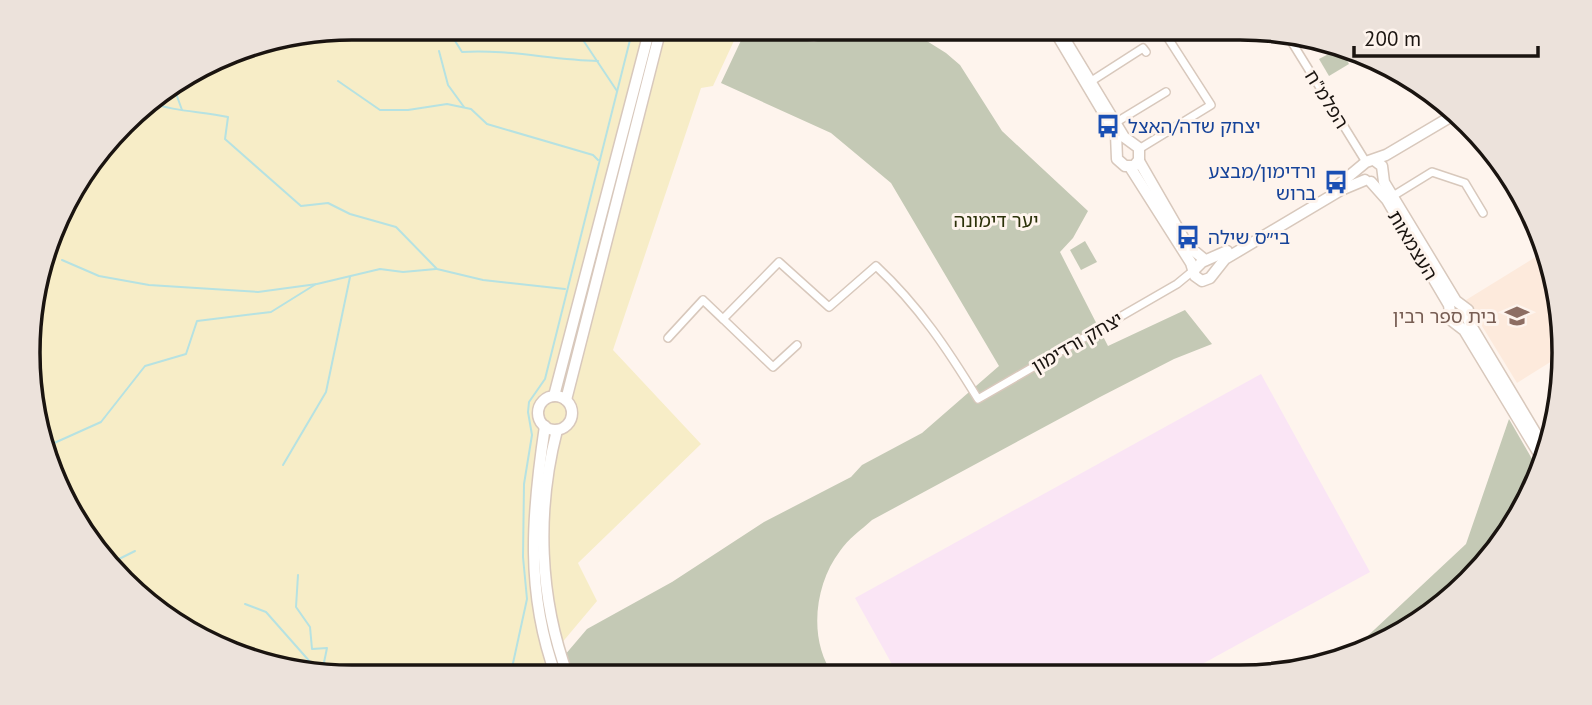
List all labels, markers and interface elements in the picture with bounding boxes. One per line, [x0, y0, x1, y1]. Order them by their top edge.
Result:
scale bar [1354, 14, 1538, 58]
text: 200 m [1364, 25, 1421, 52]
street label: הפלמ"ח [1300, 65, 1354, 133]
bus stop icon: יצחק שדה/האצל [1094, 112, 1122, 140]
place label: יצחק שדה/האצל [1128, 114, 1261, 138]
place label: ורדימון/מבצע ברוש [1208, 159, 1316, 205]
bus stop icon: ורדימון/מבצע ברוש [1322, 168, 1350, 196]
street label: העצמאות [1383, 206, 1443, 284]
park label: יער דימונה [953, 208, 1039, 232]
bus stop icon: בי״ס שילה [1174, 223, 1202, 251]
place label: בי״ס שילה [1208, 225, 1290, 249]
school or university icon: בית ספר רבין [1503, 302, 1531, 330]
place label: בית ספר רבין [1393, 304, 1497, 328]
street label: יצחק ורדימון [1027, 306, 1127, 378]

